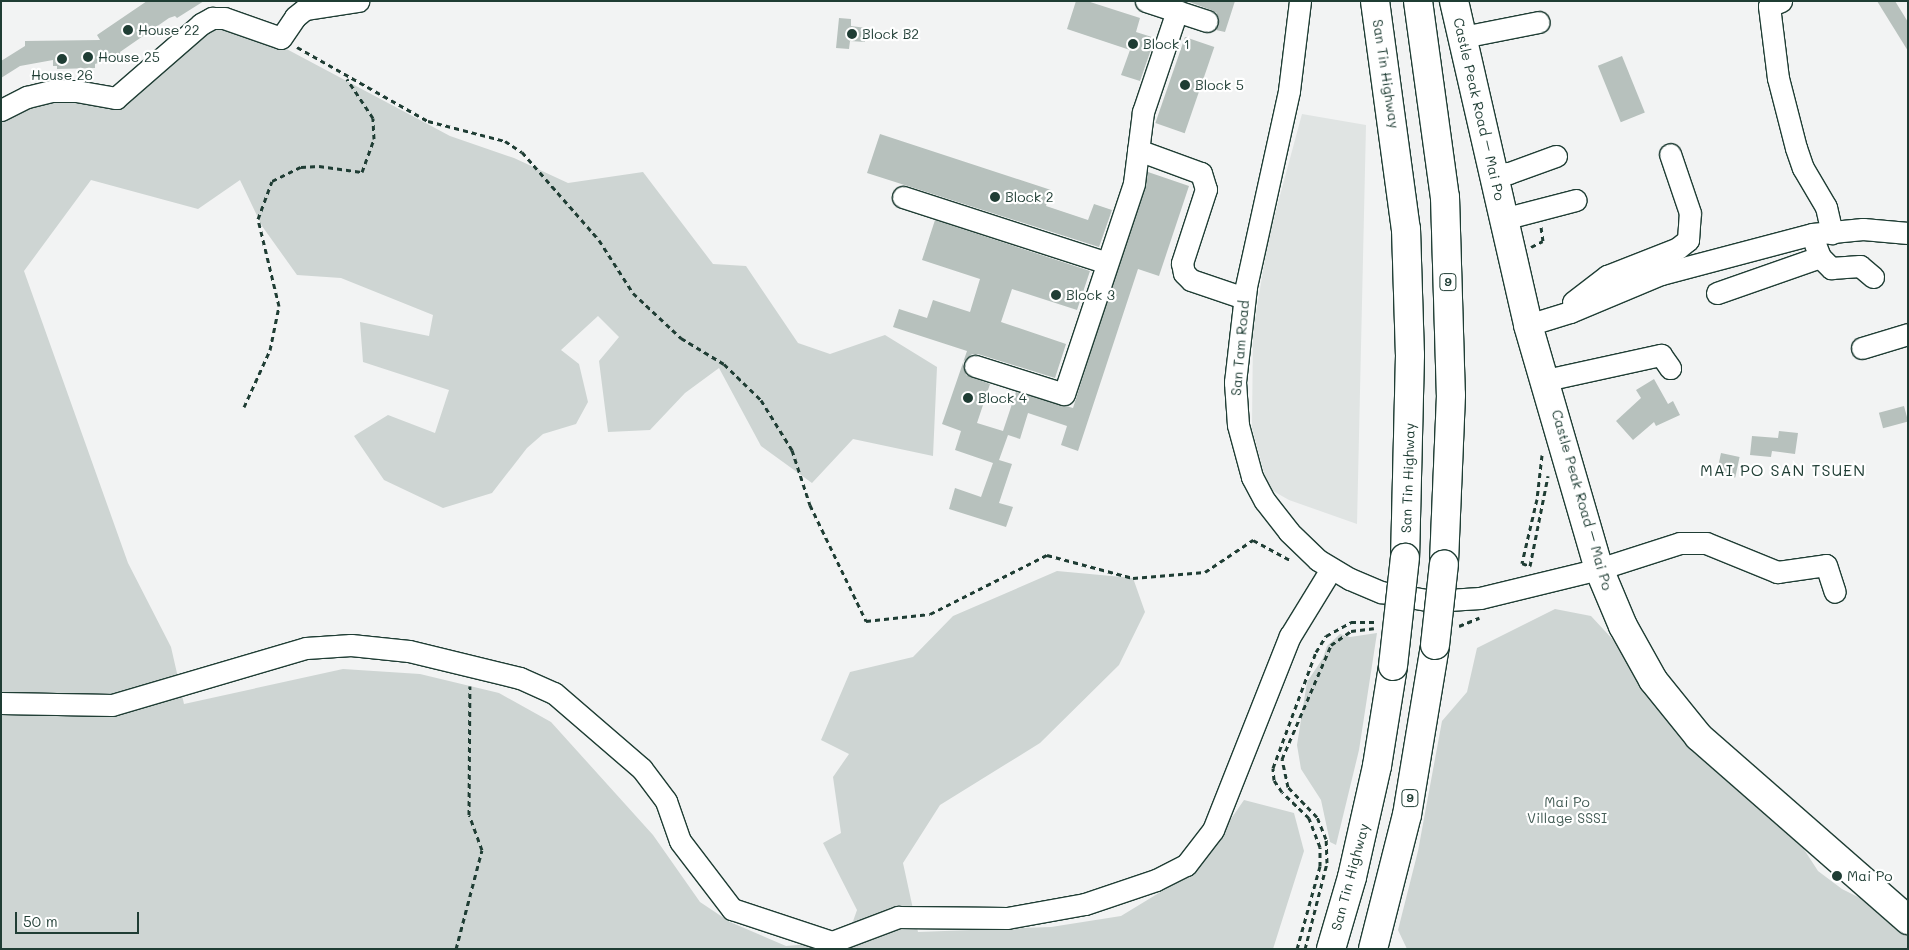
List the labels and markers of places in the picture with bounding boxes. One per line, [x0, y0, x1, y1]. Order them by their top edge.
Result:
place label: House 22 [138, 22, 199, 38]
marker: House 22 [122, 24, 134, 36]
place label: Block B2 [862, 26, 919, 42]
marker: Block B2 [846, 28, 858, 40]
place label: Block 1 [1143, 36, 1190, 52]
marker: Block 1 [1127, 38, 1139, 50]
place label: House 25 [98, 49, 160, 65]
marker: House 25 [82, 51, 94, 63]
marker: House 26 [56, 53, 68, 65]
place label: House 26 [31, 67, 93, 83]
place label: Block 5 [1195, 77, 1244, 93]
marker: Block 5 [1179, 79, 1191, 91]
place label: Block 2 [1005, 189, 1053, 205]
marker: Block 2 [989, 191, 1001, 203]
place label: Block 3 [1066, 287, 1115, 303]
marker: Block 3 [1050, 289, 1062, 301]
place label: Block 4 [978, 390, 1027, 406]
marker: Block 4 [962, 392, 974, 404]
place label: Mai Po [1847, 868, 1892, 884]
marker: Mai Po [1831, 870, 1843, 882]

